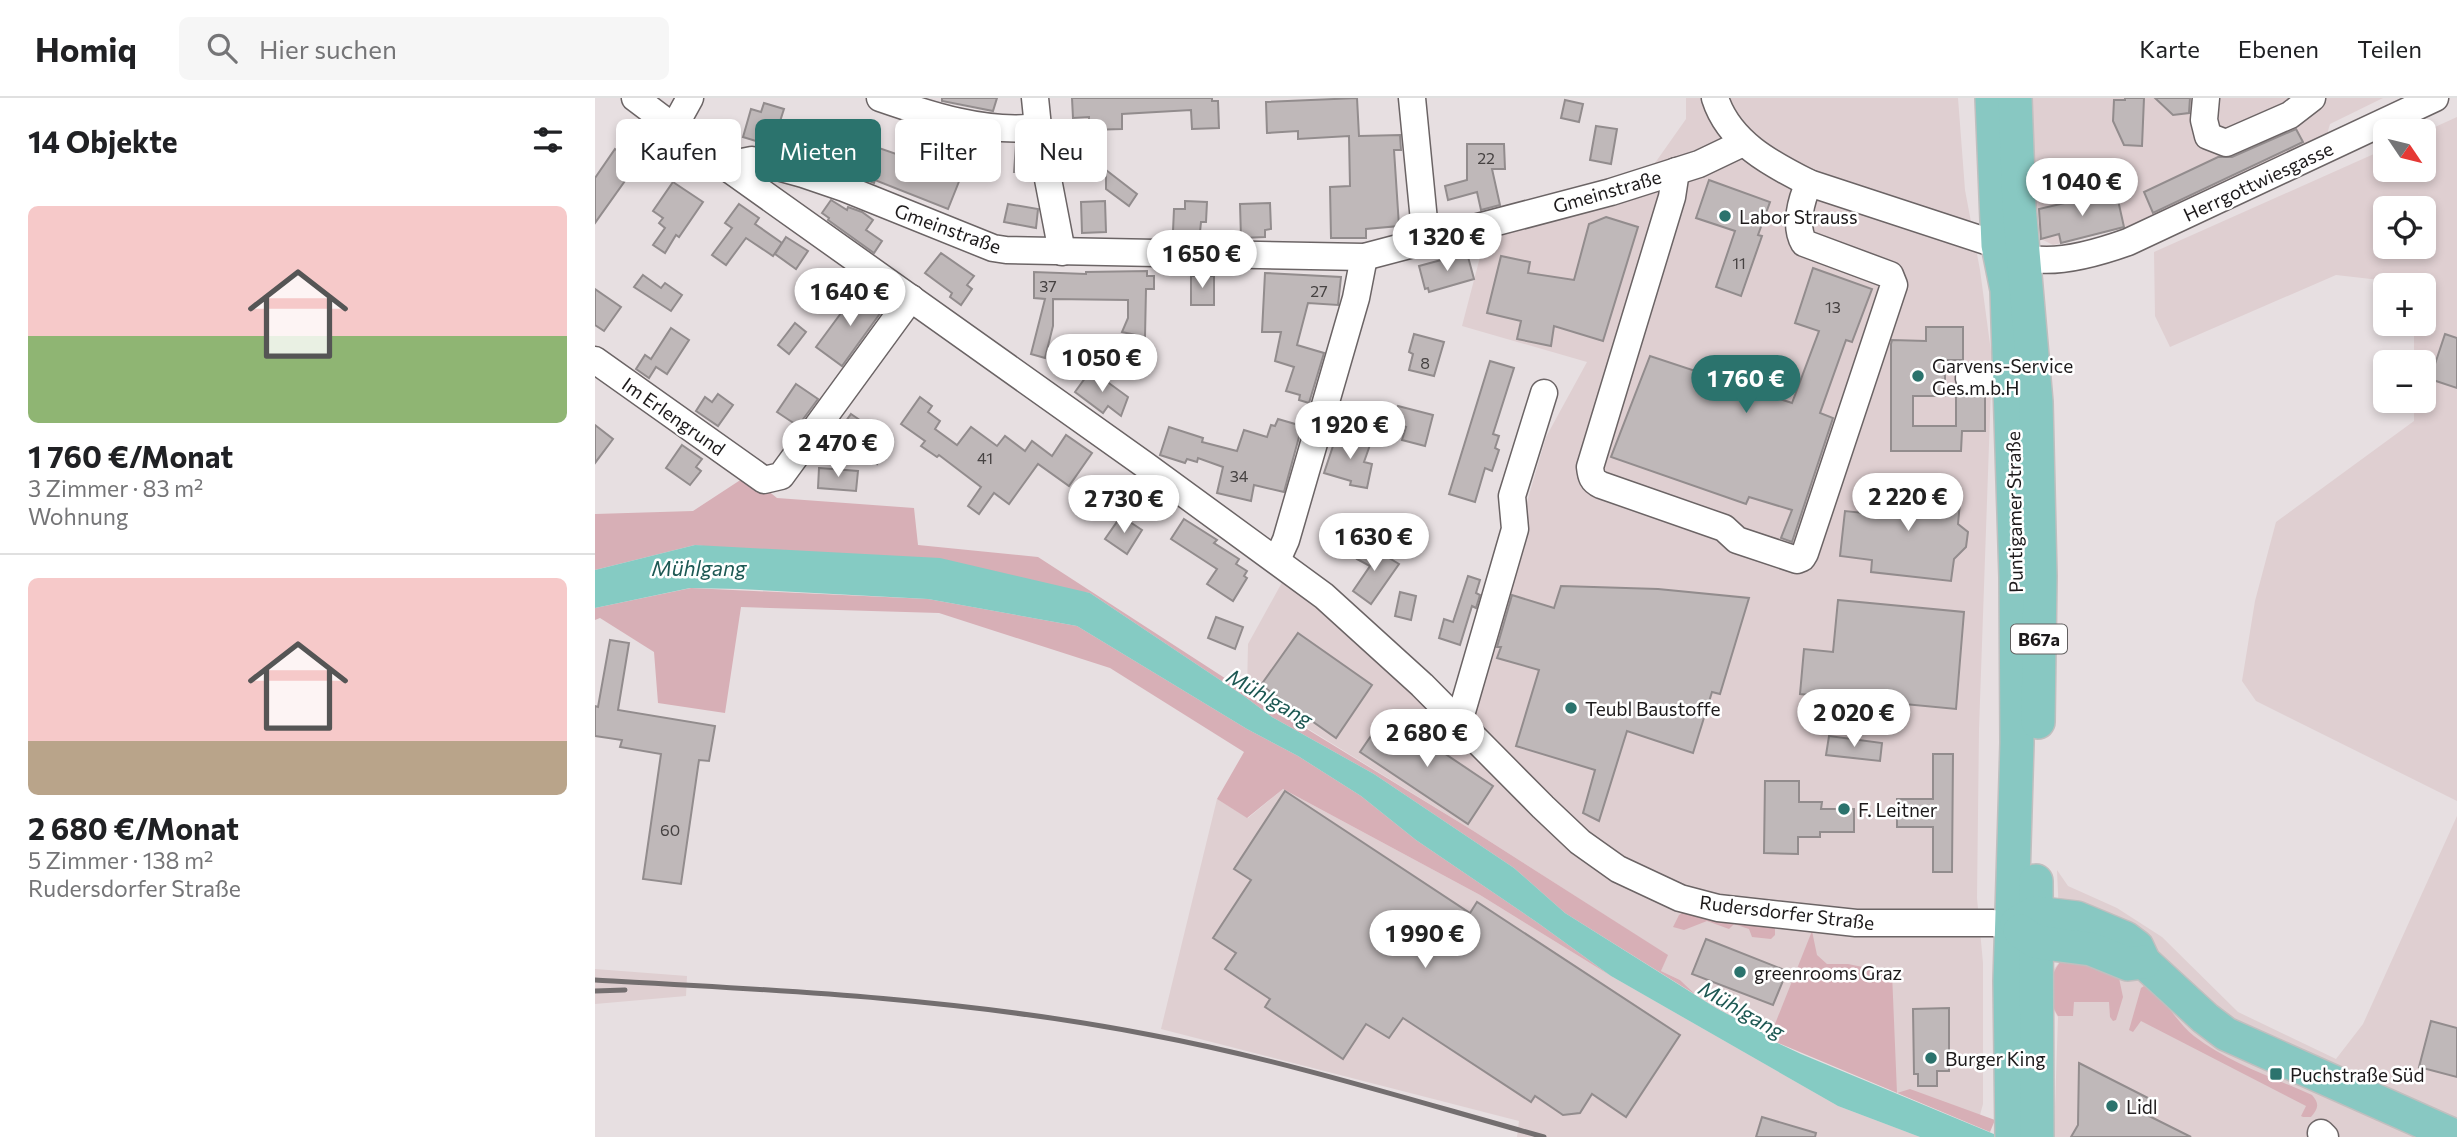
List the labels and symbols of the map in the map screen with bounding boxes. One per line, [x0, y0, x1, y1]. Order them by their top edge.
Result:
north arrow [2373, 119, 2436, 182]
street label: Herrgottwiesgasse [2180, 136, 2336, 226]
house number: 22 [1477, 148, 1495, 167]
pin: 1 040 € [2017, 158, 2147, 218]
street label: Gmeinstraße [1550, 165, 1664, 217]
street label: Gmeinstraße [892, 198, 1004, 258]
place label: Labor Strauss [1739, 205, 1858, 228]
marker: Labor Strauss [1717, 208, 1733, 224]
pin: 1 320 € [1382, 214, 1512, 273]
pin: 1 650 € [1137, 230, 1267, 290]
house number: 11 [1732, 253, 1746, 272]
pin: 1 640 € [785, 268, 915, 328]
house number: 37 [1039, 276, 1057, 295]
house number: 27 [1310, 281, 1328, 300]
house number: 13 [1825, 297, 1841, 316]
pin: 1 050 € [1037, 334, 1167, 394]
house number: 8 [1420, 353, 1430, 372]
place label: Garvens-Service Ges.m.b.H [1932, 354, 2073, 399]
pin: 1 760 € [1681, 356, 1811, 415]
marker: Garvens-Service Ges.m.b.H [1910, 368, 1926, 384]
street label: Im Erlengrund [618, 372, 730, 460]
pin: 1 920 € [1285, 402, 1415, 461]
pin: 2 470 € [773, 420, 903, 479]
street label: Puntigamer Straße [2001, 431, 2027, 593]
house number: 41 [977, 448, 993, 467]
house number: 34 [1230, 466, 1249, 485]
pin: 2 220 € [1843, 474, 1973, 533]
pin: 2 730 € [1059, 476, 1189, 535]
pin: 1 630 € [1309, 514, 1439, 573]
water label: Mühlgang [652, 555, 748, 580]
road number: B67a [2011, 624, 2067, 654]
water label: Mühlgang [1223, 662, 1319, 732]
pin: 2 020 € [1789, 690, 1919, 749]
place label: Teubl Baustoffe [1585, 697, 1720, 720]
marker: Teubl Baustoffe [1563, 700, 1579, 716]
pin: 2 680 € [1362, 710, 1492, 769]
place label: F. Leitner [1858, 798, 1938, 821]
marker: F. Leitner [1836, 801, 1852, 817]
house number: 60 [660, 820, 680, 839]
street label: Rudersdorfer Straße [1698, 890, 1876, 934]
pin: 1 990 € [1360, 910, 1490, 970]
place label: greenrooms Graz [1754, 961, 1902, 984]
marker: greenrooms Graz [1732, 964, 1748, 980]
water label: Mühlgang [1695, 974, 1791, 1044]
place label: Burger King [1945, 1047, 2046, 1070]
marker: Burger King [1923, 1050, 1939, 1066]
place label: Puchstraße Süd [2290, 1063, 2424, 1086]
marker: Puchstraße Süd [2268, 1066, 2284, 1082]
place label: Lidl [2126, 1095, 2158, 1118]
marker: Lidl [2104, 1098, 2120, 1114]

